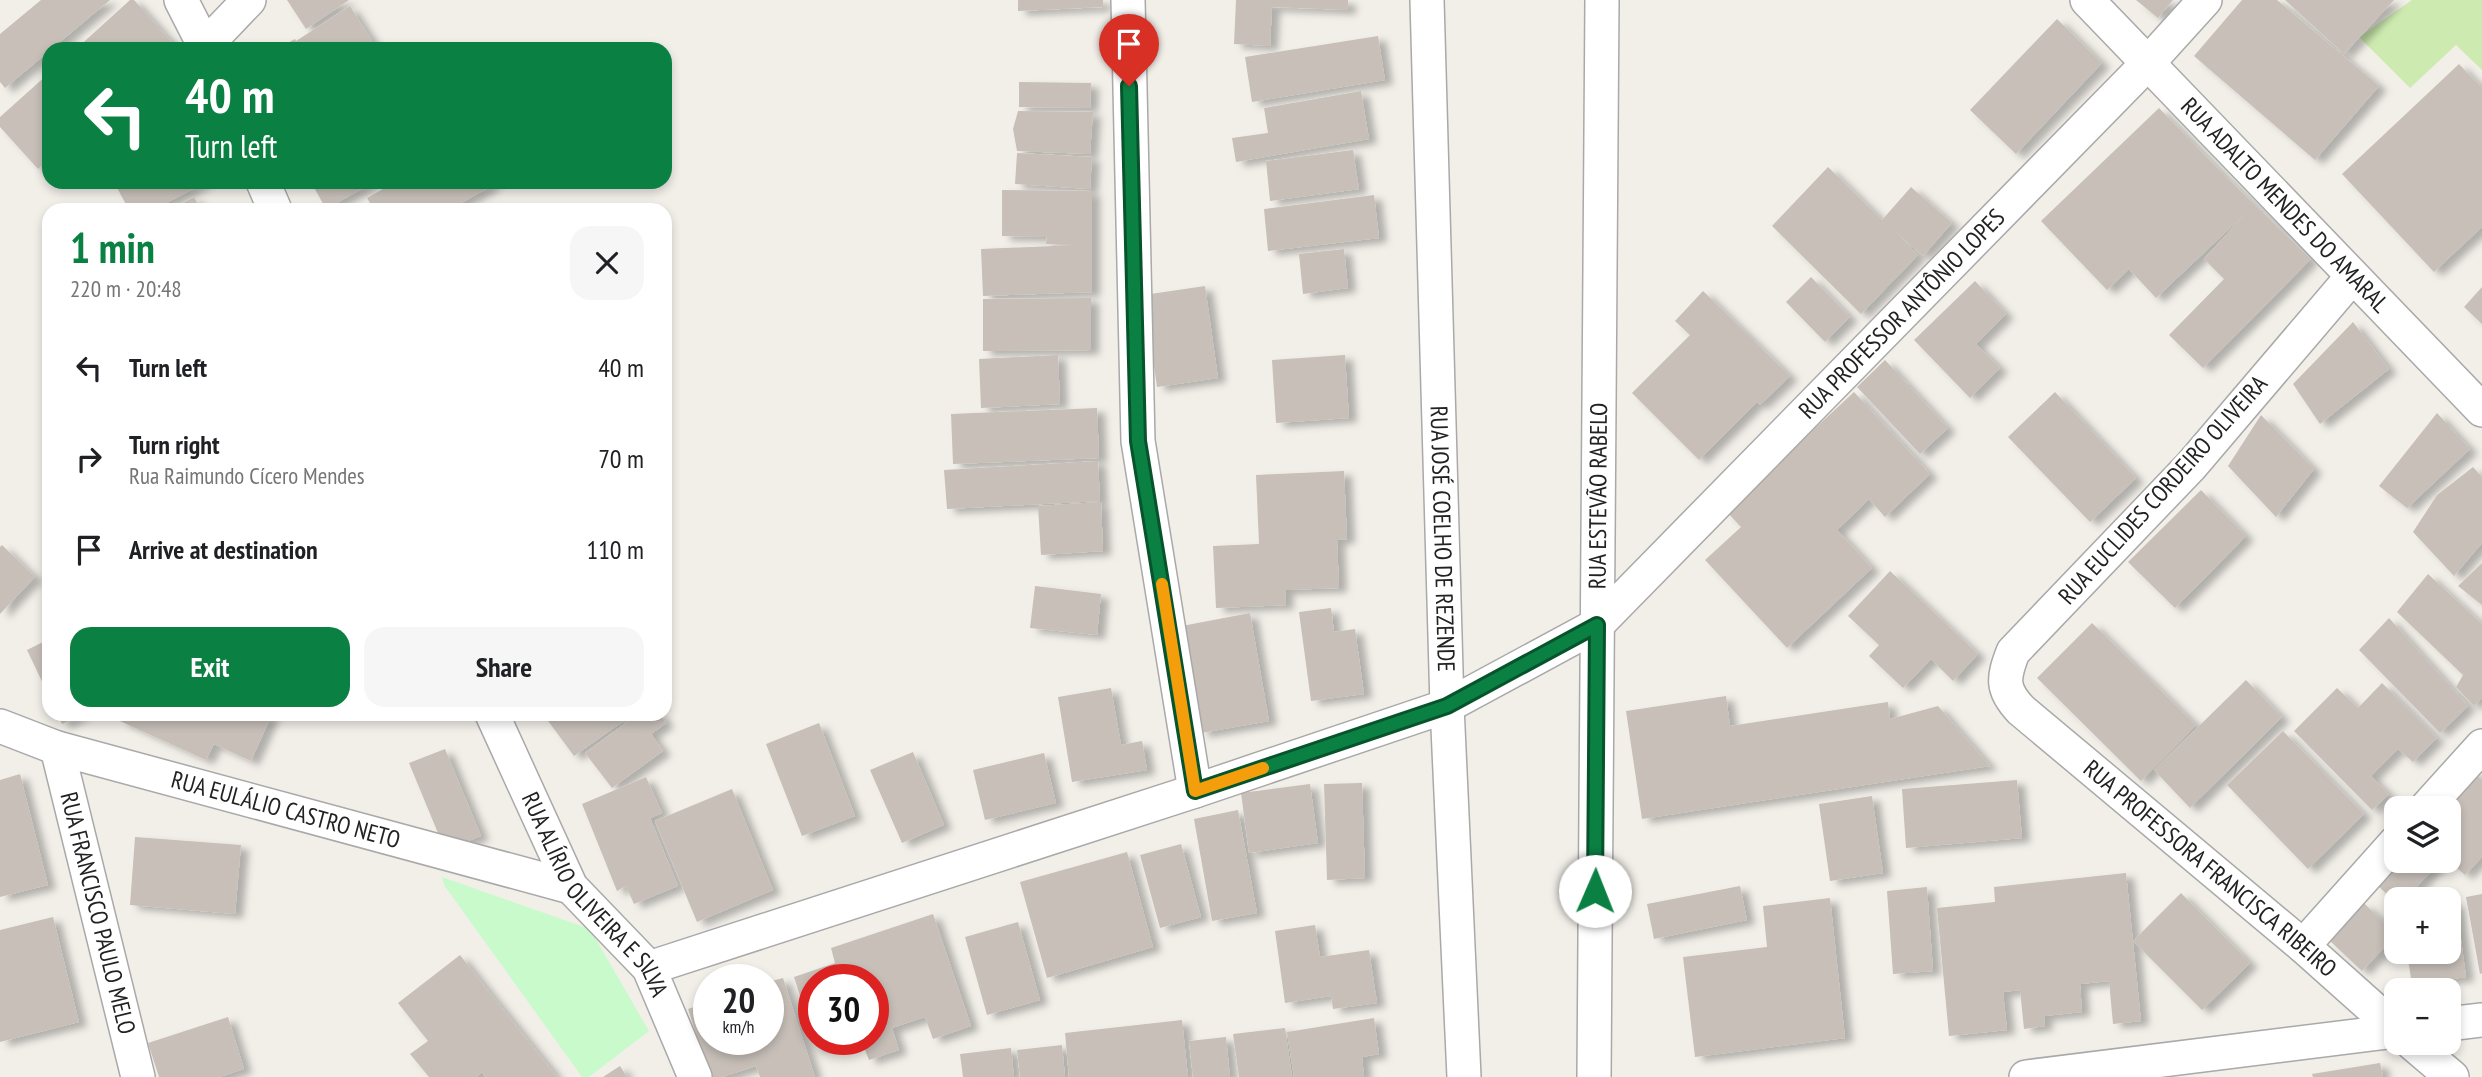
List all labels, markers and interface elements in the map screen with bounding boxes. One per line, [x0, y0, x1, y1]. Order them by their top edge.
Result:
pin [1099, 14, 1159, 86]
icon: arrive [1110, 25, 1148, 63]
text: 40 m [185, 63, 274, 127]
icon: left [70, 70, 161, 161]
street label: RUA ADALTO MENDES DO AMARAL [2174, 91, 2396, 319]
text: Turn left [185, 125, 277, 167]
street label: RUA PROFESSOR ANTÔNIO LOPES [1792, 202, 2011, 425]
text: 1 min [70, 220, 155, 275]
button: close [570, 226, 644, 300]
text: 220 m · 20:48 [70, 274, 182, 303]
icon: left [70, 349, 108, 387]
text: Turn left [129, 351, 207, 384]
text: 40 m [598, 351, 644, 384]
street label: RUA EUCLIDES CORDEIRO OLIVEIRA [2051, 368, 2274, 611]
street label: RUA ESTEVÃO RABELO [1582, 403, 1614, 589]
street label: RUA JOSÉ COELHO DE REZENDE [1424, 405, 1462, 672]
text: Turn right [129, 428, 220, 461]
icon: right [70, 440, 108, 478]
text: 70 m [598, 442, 644, 475]
text: Rua Raimundo Cícero Mendes [129, 461, 365, 490]
icon: arrive [70, 531, 108, 569]
text: Arrive at destination [129, 533, 318, 566]
text: 110 m [586, 533, 644, 566]
button: Exit [70, 627, 350, 707]
button: Share [364, 627, 644, 707]
street label: RUA PROFESSORA FRANCISCA RIBEIRO [2077, 753, 2343, 984]
street label: RUA EULÁLIO CASTRO NETO [168, 764, 404, 855]
street label: RUA ALÍRIO OLIVEIRA E SILVA [515, 787, 676, 1002]
street label: RUA FRANCISCO PAULO MELO [53, 789, 143, 1037]
map controls [2384, 796, 2461, 1055]
button: layers [2384, 796, 2461, 873]
position arrow [1558, 854, 1632, 928]
button: + [2384, 887, 2461, 964]
speed limit sign: 30 [798, 964, 889, 1055]
text: 20 [722, 977, 755, 1023]
button: − [2384, 978, 2461, 1055]
text: km/h [723, 1015, 754, 1038]

